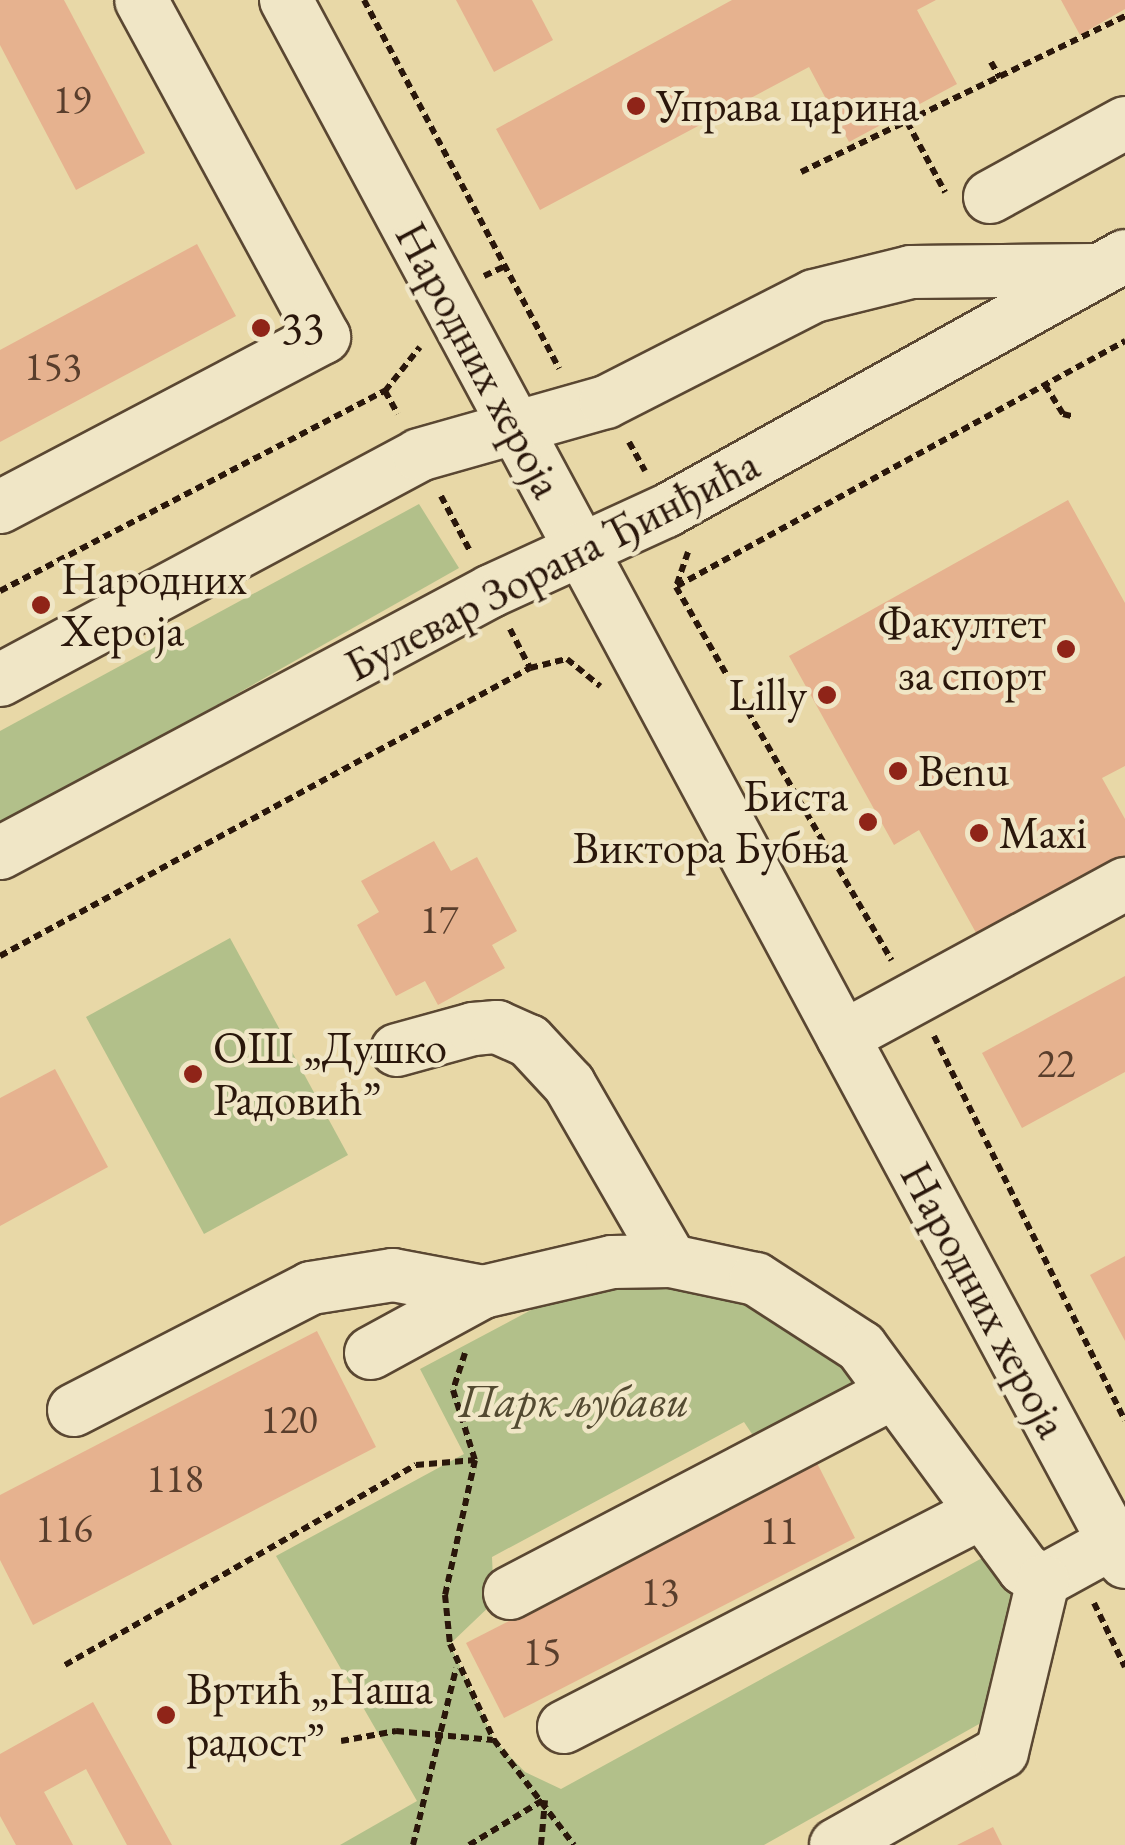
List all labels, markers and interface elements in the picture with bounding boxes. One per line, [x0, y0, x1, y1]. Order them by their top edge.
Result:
house number: 19 [53, 75, 91, 123]
place label: Управа царина [656, 79, 919, 133]
marker: Управа царина [625, 95, 647, 117]
street label: Народних хероја [384, 213, 574, 507]
place label: 33 [281, 301, 324, 355]
marker: 33 [250, 317, 272, 339]
house number: 153 [24, 342, 82, 390]
street label: Булевар Зорана Ђинђића [336, 437, 768, 693]
place label: Народних Хероја [61, 552, 247, 658]
marker: Народних Хероја [30, 594, 52, 616]
place label: Факултет за спорт [878, 596, 1046, 702]
marker: Факултет за спорт [1055, 638, 1077, 660]
place label: Lilly [728, 668, 807, 722]
marker: Lilly [816, 684, 838, 706]
place label: Benu [918, 744, 1009, 798]
marker: Benu [887, 760, 909, 782]
place label: Биста Виктора Бубња [573, 769, 848, 875]
place label: Maxi [999, 806, 1087, 860]
marker: Биста Виктора Бубња [857, 811, 879, 833]
marker: Maxi [968, 822, 990, 844]
house number: 17 [420, 895, 458, 943]
place label: ОШ „Душко Радовић” [213, 1021, 447, 1127]
house number: 22 [1037, 1039, 1075, 1087]
marker: ОШ „Душко Радовић” [182, 1063, 204, 1085]
street label: Народних хероја [889, 1153, 1079, 1447]
park label: Парк љубави [459, 1374, 689, 1428]
house number: 120 [260, 1395, 318, 1443]
house number: 118 [146, 1454, 204, 1502]
house number: 116 [35, 1504, 93, 1552]
house number: 11 [760, 1506, 798, 1554]
house number: 13 [641, 1567, 679, 1615]
house number: 15 [523, 1627, 561, 1675]
place label: Вртић „Наша радост” [186, 1662, 433, 1768]
marker: Вртић „Наша радост” [155, 1704, 177, 1726]

